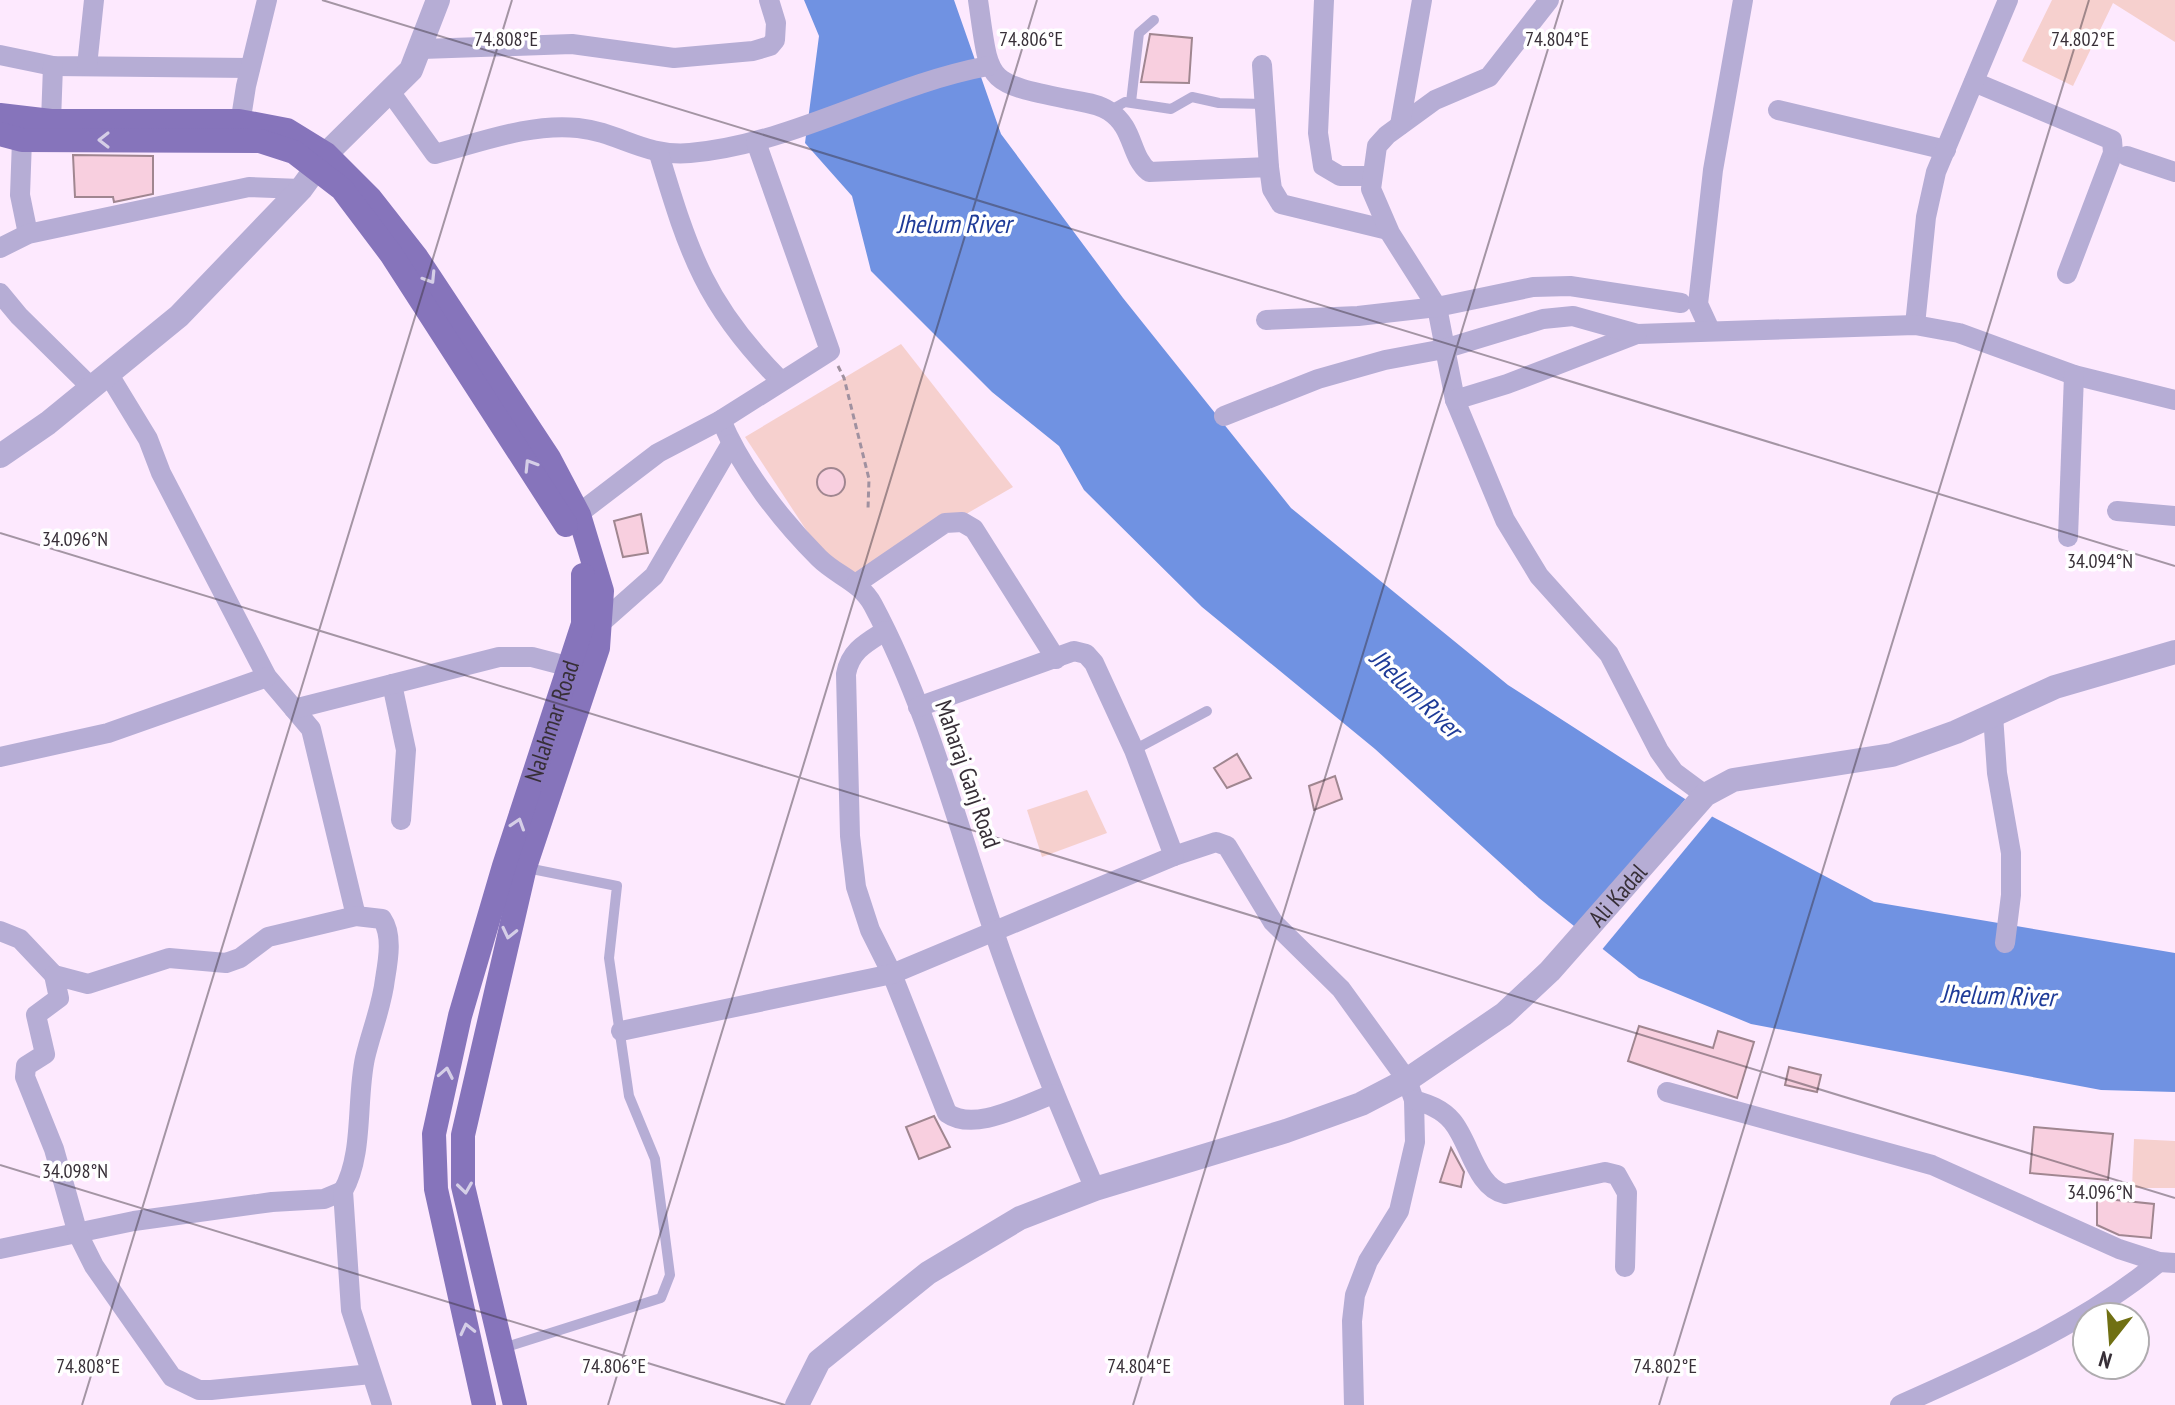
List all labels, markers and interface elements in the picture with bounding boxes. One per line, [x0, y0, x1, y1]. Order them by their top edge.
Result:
text: 74.808°E [474, 26, 538, 52]
text: 74.806°E [999, 26, 1063, 52]
text: 74.804°E [1525, 26, 1589, 52]
text: 74.802°E [2051, 26, 2115, 52]
one-way arrow [97, 131, 110, 149]
water label: Jhelum River [896, 207, 1015, 240]
one-way arrow [420, 269, 435, 284]
one-way arrow [525, 459, 540, 473]
text: 34.096°N [42, 526, 108, 552]
text: 34.094°N [2067, 548, 2133, 574]
water label: Jhelum River [1363, 641, 1471, 747]
street label: Nalahmar Road [517, 656, 586, 786]
street label: Maharaj Ganj Road [928, 696, 1008, 852]
one-way arrow [508, 817, 524, 831]
street label: Ali Kadal [1581, 856, 1653, 933]
one-way arrow [501, 926, 518, 940]
water label: Jhelum River [1939, 976, 2060, 1014]
one-way arrow [436, 1067, 453, 1080]
text: 34.098°N [42, 1158, 108, 1184]
text: 34.096°N [2067, 1179, 2133, 1205]
one-way arrow [456, 1181, 473, 1194]
north arrow [2071, 1301, 2151, 1381]
one-way arrow [459, 1323, 476, 1336]
text: N [2095, 1345, 2115, 1375]
text: 74.808°E [56, 1353, 120, 1379]
text: 74.806°E [582, 1353, 646, 1379]
text: 74.804°E [1107, 1353, 1171, 1379]
text: 74.802°E [1633, 1353, 1697, 1379]

